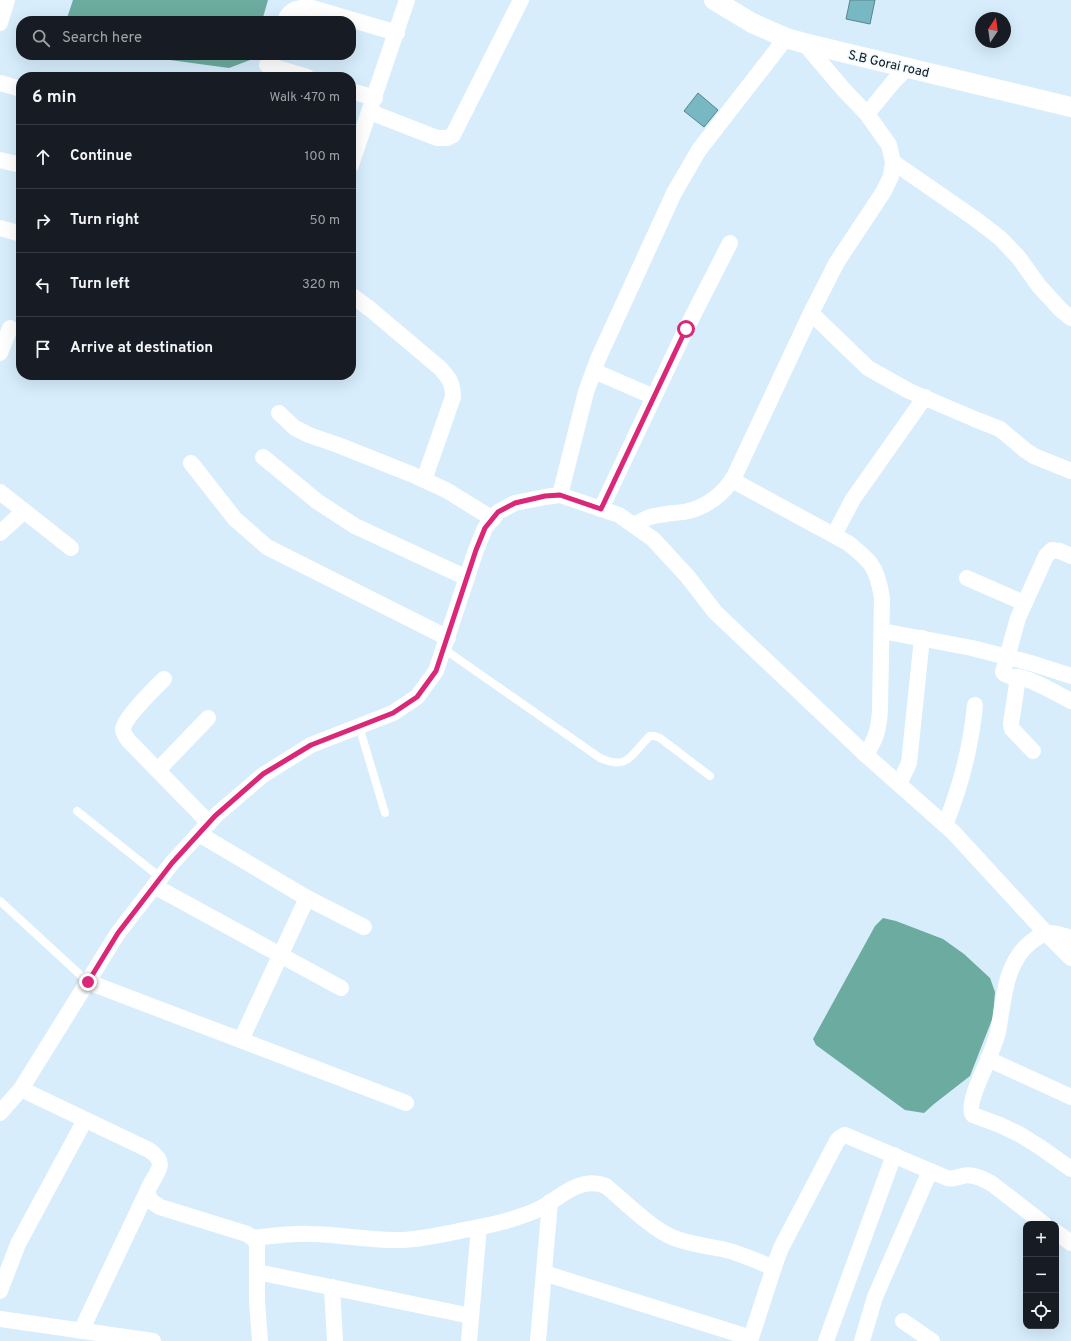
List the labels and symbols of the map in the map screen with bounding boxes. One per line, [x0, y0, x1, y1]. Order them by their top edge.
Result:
north arrow [975, 12, 1011, 48]
street label: S.B Gorai road [846, 48, 931, 82]
route start [677, 320, 695, 338]
route end [79, 973, 97, 991]

